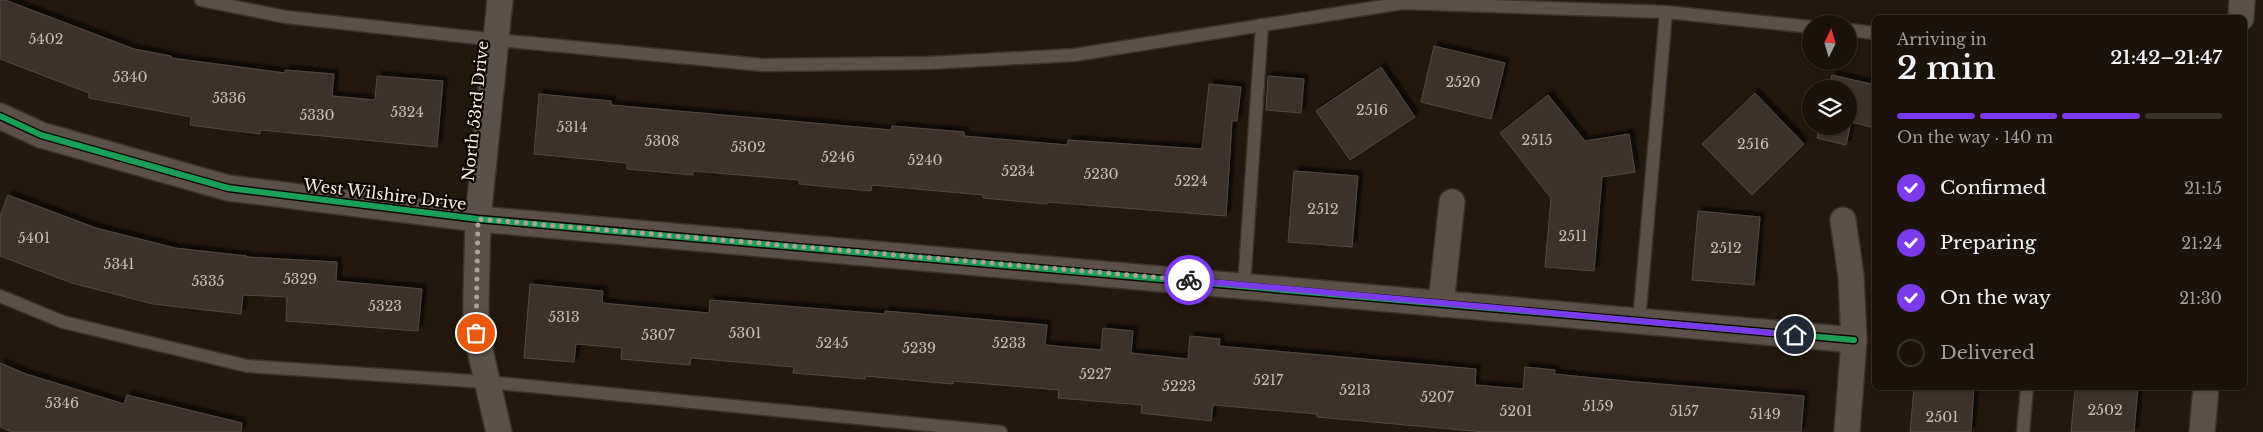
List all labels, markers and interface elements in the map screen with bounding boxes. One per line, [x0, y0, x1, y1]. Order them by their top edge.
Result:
north arrow [1802, 15, 1858, 70]
map controls [1802, 15, 1857, 135]
text: Arriving in [1897, 29, 1987, 49]
house number: 5402 [29, 30, 63, 48]
street label: North 53rd Drive [458, 40, 492, 182]
text: 21:42–21:47 [2110, 46, 2222, 69]
text: 2 min [1897, 48, 1996, 88]
house number: 5340 [113, 68, 147, 86]
house number: 2520 [1445, 73, 1481, 91]
button: layers [1802, 80, 1857, 135]
house number: 5336 [212, 89, 246, 107]
house number: 2516 [1356, 101, 1388, 119]
house number: 5324 [390, 103, 424, 121]
house number: 5330 [299, 106, 335, 124]
house number: 5314 [556, 118, 588, 136]
text: On the way · 140 m [1897, 127, 2053, 147]
house number: 2515 [1522, 131, 1552, 149]
house number: 5308 [644, 132, 680, 150]
house number: 2516 [1737, 135, 1769, 153]
house number: 5302 [730, 138, 766, 156]
house number: 5246 [821, 148, 855, 166]
house number: 5240 [908, 151, 942, 169]
house number: 5234 [1001, 162, 1035, 180]
house number: 5230 [1083, 165, 1119, 183]
house number: 5224 [1174, 172, 1208, 190]
street label: West Wilshire Drive [301, 174, 468, 214]
icon: check [1897, 174, 1925, 202]
text: Confirmed [1940, 176, 2046, 199]
text: 21:15 [2184, 178, 2222, 198]
house number: 2512 [1307, 200, 1339, 218]
house number: 2511 [1558, 227, 1588, 245]
house number: 5401 [18, 229, 50, 247]
icon: check [1897, 229, 1925, 257]
text: Preparing [1940, 231, 2036, 254]
text: 21:24 [2181, 233, 2222, 253]
house number: 2512 [1710, 239, 1742, 257]
house number: 5341 [103, 255, 135, 273]
courier [1164, 255, 1214, 305]
icon: bike [1175, 266, 1203, 294]
house number: 5329 [283, 270, 317, 288]
house number: 5335 [191, 272, 225, 290]
icon: check [1897, 284, 1925, 312]
text: On the way [1940, 286, 2051, 309]
text: 21:30 [2179, 288, 2222, 308]
house number: 5323 [368, 297, 402, 315]
house number: 5313 [548, 308, 580, 326]
pin [455, 312, 497, 354]
pin [1774, 314, 1816, 356]
icon: bag [462, 319, 490, 347]
icon: home [1781, 321, 1809, 349]
house number: 5301 [729, 324, 761, 342]
house number: 5307 [641, 326, 676, 344]
house number: 5245 [816, 334, 848, 352]
house number: 5233 [992, 334, 1026, 352]
house number: 5239 [902, 339, 936, 357]
text: Delivered [1940, 341, 2035, 364]
house number: 5227 [1079, 365, 1112, 383]
house number: 5217 [1253, 371, 1284, 389]
house number: 5223 [1162, 377, 1196, 395]
house number: 5213 [1339, 381, 1371, 399]
house number: 5207 [1420, 388, 1455, 406]
house number: 5346 [45, 394, 79, 412]
house number: 5159 [1582, 397, 1614, 415]
house number: 2502 [2087, 401, 2123, 419]
house number: 5201 [1500, 402, 1532, 420]
house number: 5157 [1669, 402, 1700, 420]
house number: 5149 [1749, 405, 1781, 423]
house number: 2501 [1926, 408, 1958, 426]

